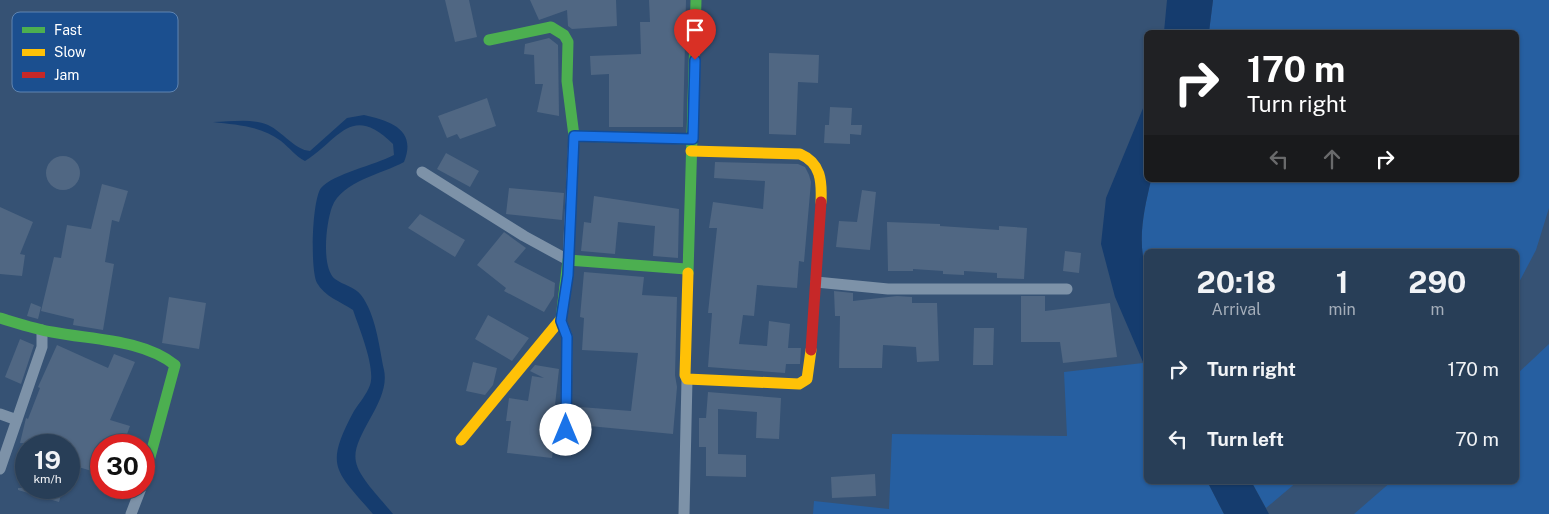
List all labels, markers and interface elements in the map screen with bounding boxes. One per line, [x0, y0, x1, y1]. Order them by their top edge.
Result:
pin [674, 9, 716, 60]
legend [12, 12, 178, 92]
icon: arrive [681, 16, 709, 44]
text: Fast [54, 22, 82, 38]
text: Slow [54, 44, 86, 60]
text: 170 m [1247, 49, 1345, 90]
icon: right [1164, 50, 1229, 115]
text: Jam [54, 67, 79, 83]
text: Turn right [1247, 91, 1347, 117]
icon: left [1265, 145, 1293, 173]
icon: ahead [1318, 145, 1346, 173]
icon: right [1371, 145, 1399, 173]
text: 20:18 [1197, 264, 1276, 300]
text: 1 [1336, 264, 1349, 300]
text: 290 [1408, 264, 1466, 300]
text: Arrival [1212, 300, 1261, 319]
text: min [1329, 300, 1356, 319]
text: m [1430, 300, 1444, 319]
icon: right [1164, 355, 1192, 383]
text: Turn right [1207, 358, 1296, 380]
text: 170 m [1448, 358, 1499, 380]
position arrow [539, 403, 591, 455]
icon: left [1164, 425, 1192, 453]
text: Turn left [1207, 428, 1284, 450]
text: 70 m [1455, 428, 1499, 450]
speed limit sign: 30 [90, 434, 155, 499]
text: 19 [34, 445, 61, 475]
text: km/h [33, 472, 62, 486]

